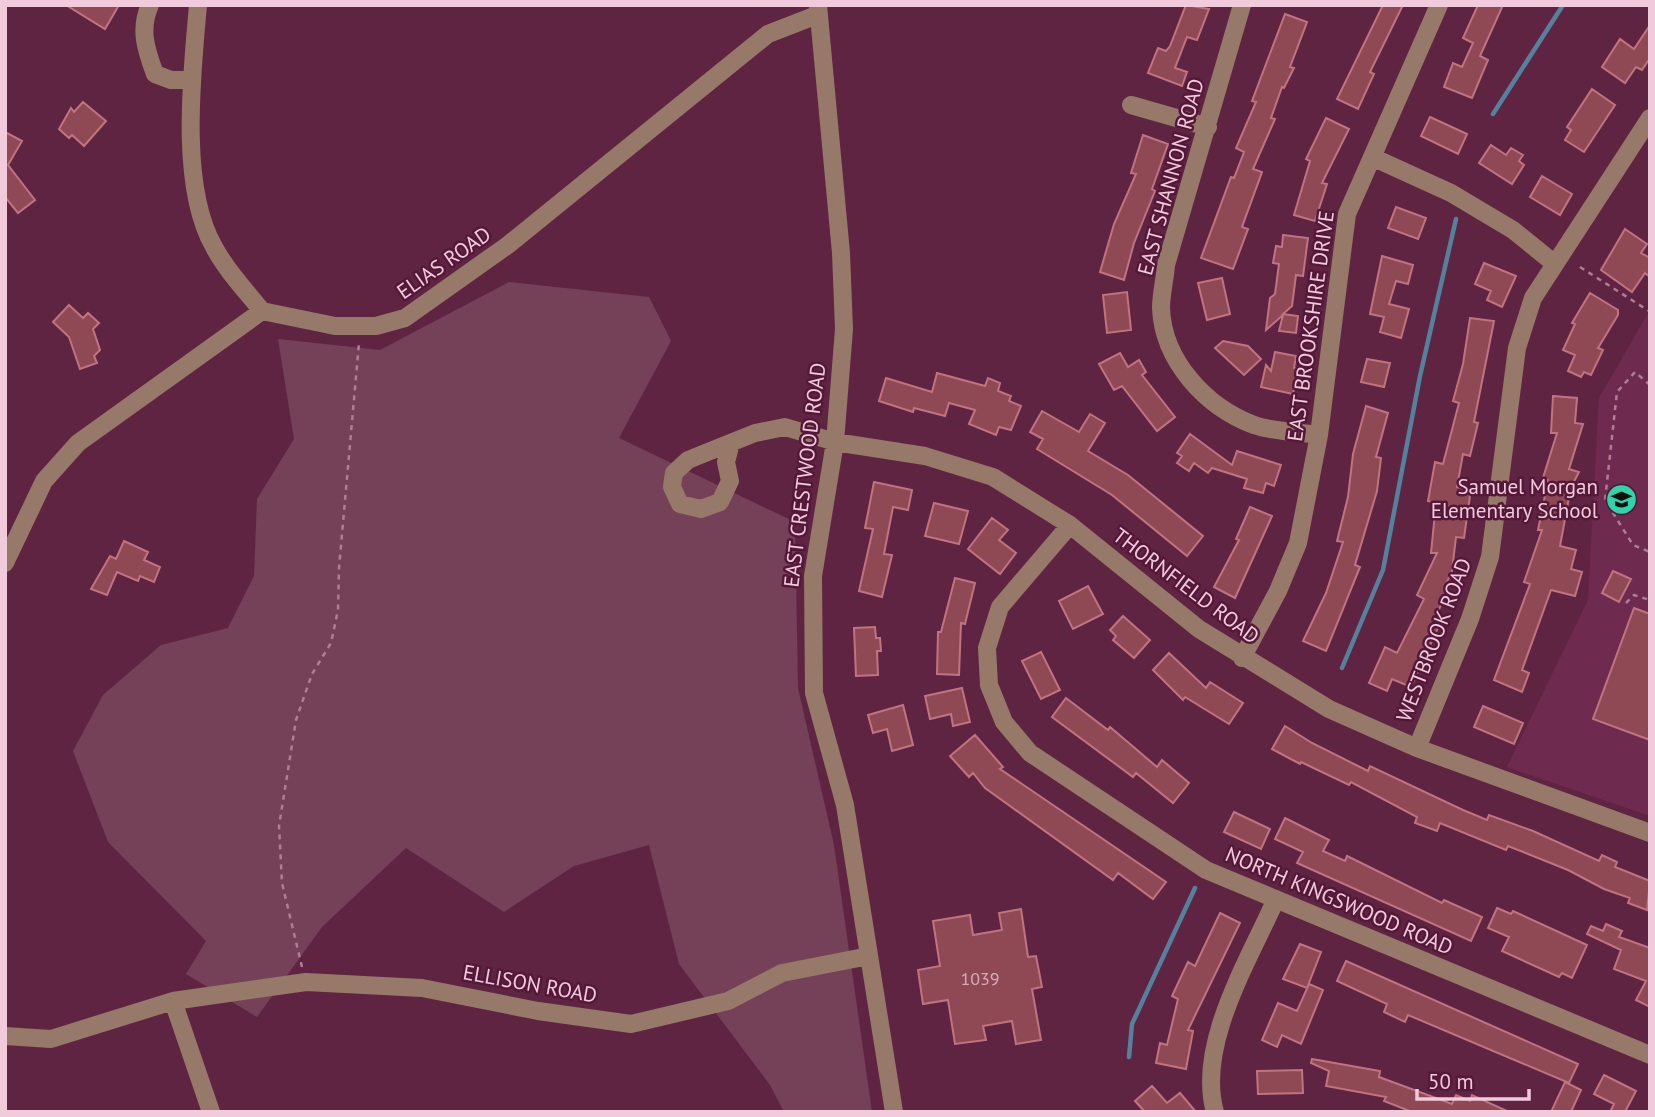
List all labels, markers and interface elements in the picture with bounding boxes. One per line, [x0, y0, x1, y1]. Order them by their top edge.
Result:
street label: EAST SHANNON ROAD [1131, 76, 1210, 278]
street label: EAST BROOKSHIRE DRIVE [1281, 209, 1340, 443]
street label: ELIAS ROAD [391, 220, 496, 305]
street label: EAST CRESTWOOD ROAD [777, 361, 832, 589]
place label: Samuel Morgan Elementary School [1431, 473, 1598, 524]
school or university icon: Samuel Morgan Elementary School [1604, 482, 1638, 516]
street label: THORNFIELD ROAD [1108, 522, 1265, 650]
street label: WESTBROOK ROAD [1390, 554, 1477, 726]
street label: NORTH KINGSWOOD ROAD [1221, 840, 1457, 961]
street label: ELLISON ROAD [461, 958, 599, 1009]
house number: 1039 [960, 967, 1000, 990]
scale bar [1417, 1058, 1529, 1102]
text: 50 m [1428, 1068, 1474, 1095]

